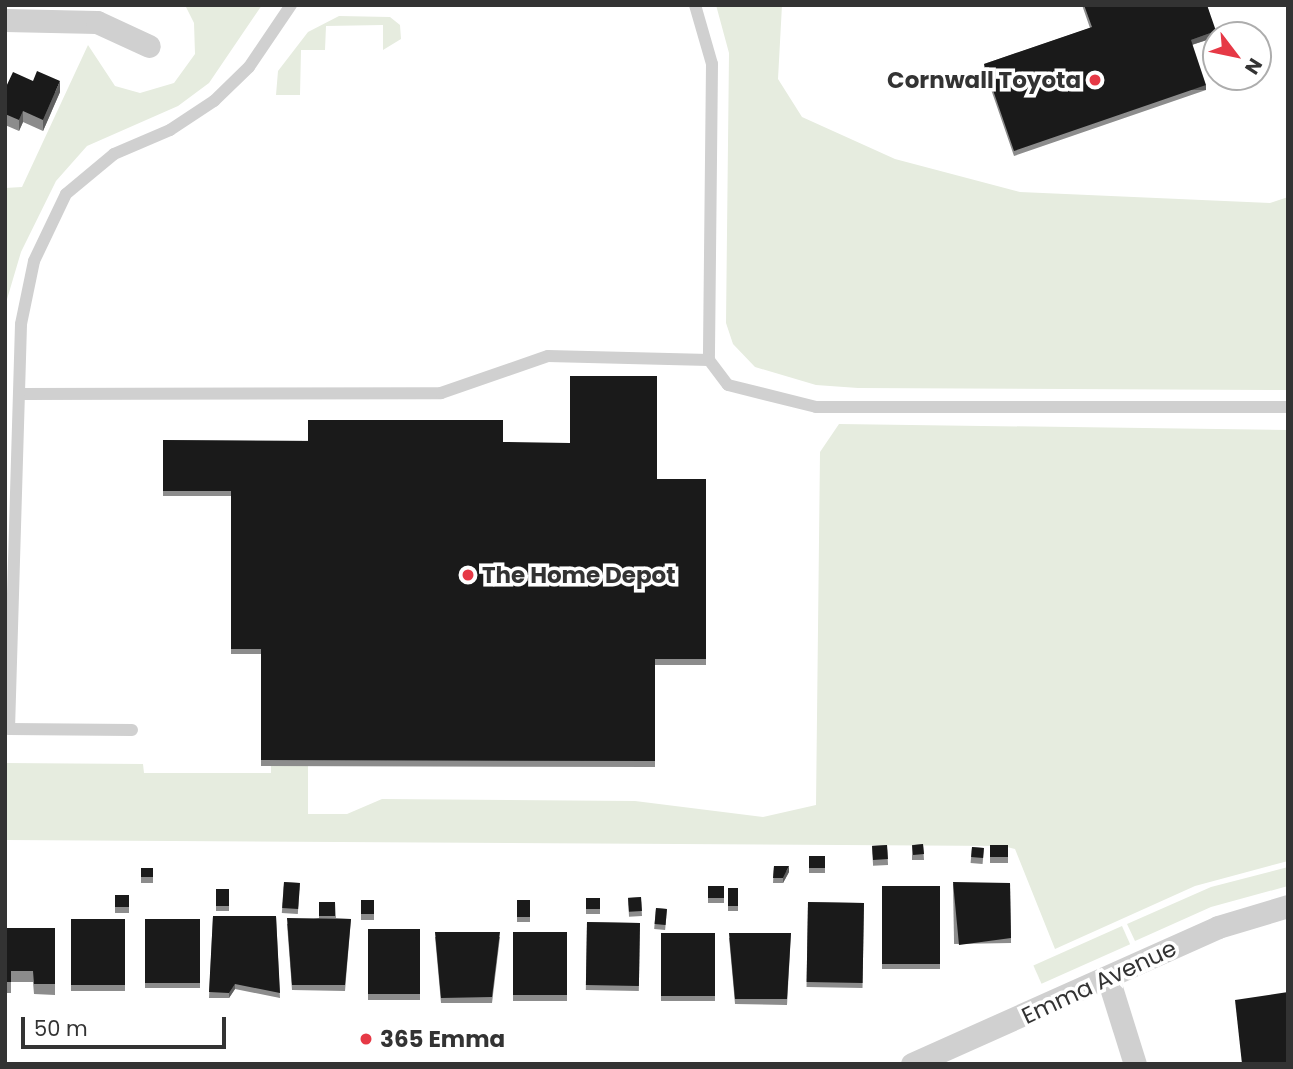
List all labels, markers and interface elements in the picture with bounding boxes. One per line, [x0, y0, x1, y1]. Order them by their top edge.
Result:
north arrow [1202, 21, 1272, 91]
text: N [1238, 53, 1269, 80]
place label: Cornwall Toyota [887, 66, 1081, 94]
marker: Cornwall Toyota [1087, 72, 1103, 88]
place label: The Home Depot [482, 561, 675, 589]
marker: The Home Depot [460, 567, 476, 583]
street label: Emma Avenue [1017, 934, 1181, 1030]
scale bar [24, 1002, 229, 1046]
text: 50 m [34, 1014, 88, 1043]
place label: 365 Emma [380, 1025, 505, 1053]
marker: 365 Emma [358, 1031, 374, 1047]

